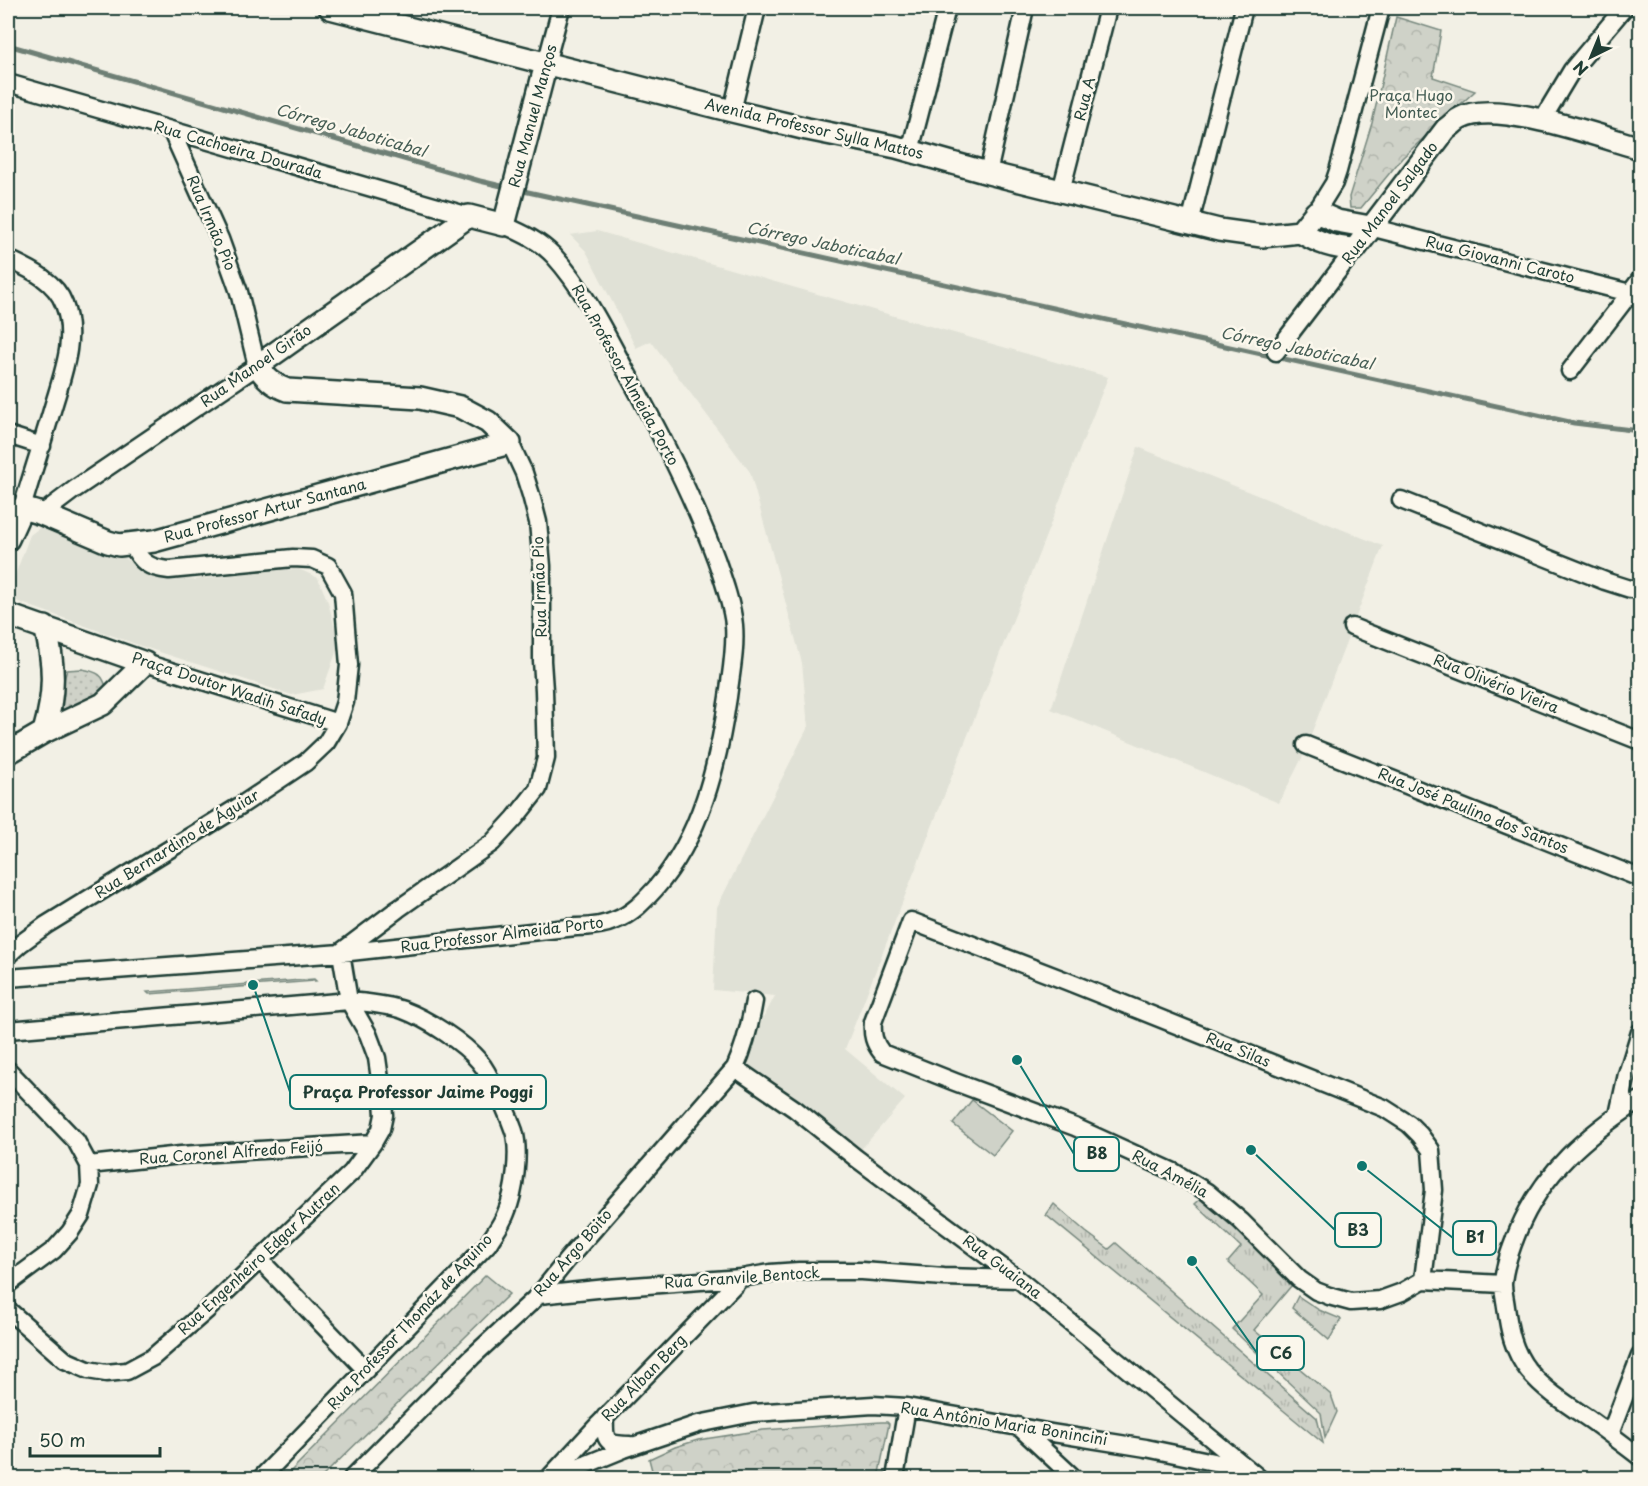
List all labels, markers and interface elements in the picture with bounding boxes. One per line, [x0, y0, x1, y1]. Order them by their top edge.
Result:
north arrow [1561, 27, 1621, 87]
street label: Rua Manuel Manços [501, 41, 562, 190]
text: N [1567, 56, 1593, 82]
street label: Rua A [1067, 74, 1100, 123]
park label: Praça Hugo Montec [1369, 83, 1453, 123]
street label: Avenida Professor Sylla Mattos [703, 91, 926, 164]
water label: Córrego Jaboticabal [273, 96, 432, 163]
street label: Rua Cachoeira Dourada [151, 113, 326, 184]
street label: Rua Manoel Salgado [1335, 136, 1443, 268]
street label: Rua Irmão Pio [182, 171, 243, 274]
water label: Córrego Jaboticabal [745, 214, 904, 270]
street label: Rua Giovanni Caroto [1423, 229, 1577, 288]
street label: Rua Professor Almeida Porto [567, 279, 686, 469]
street label: Rua Manoel Girão [195, 318, 315, 412]
water label: Córrego Jaboticabal [1219, 319, 1378, 375]
street label: Rua Professor Artur Santana [161, 471, 369, 548]
street label: Rua Irmão Pio [525, 536, 552, 638]
street label: Praça Doutor Wadih Safady [129, 645, 330, 730]
street label: Rua Olivério Vieira [1430, 647, 1563, 718]
street label: Rua José Paulino dos Santos [1375, 761, 1572, 858]
street label: Rua Bernardino de Águiar [89, 782, 263, 903]
street label: Rua Professor Almeida Porto [399, 910, 605, 957]
street label: Rua Silas [1203, 1025, 1274, 1072]
callout: Praça Professor Jaime Poggi [290, 1075, 546, 1109]
text: Praça Professor Jaime Poggi [303, 1079, 533, 1103]
street label: Rua Coronel Alfredo Feijó [138, 1134, 324, 1169]
callout: B8 [1074, 1137, 1119, 1171]
text: B8 [1086, 1140, 1108, 1164]
street label: Rua Amélia [1129, 1143, 1214, 1203]
street label: Rua Engenheiro Edgar Autran [172, 1176, 344, 1339]
street label: Rua Argo Boito [527, 1203, 616, 1301]
callout: B3 [1335, 1213, 1381, 1247]
text: B3 [1347, 1217, 1369, 1241]
callout: B1 [1453, 1221, 1496, 1255]
text: B1 [1466, 1224, 1485, 1248]
street label: Rua Professor Thomáz de Aquino [321, 1228, 497, 1414]
street label: Rua Guaiana [958, 1228, 1048, 1304]
street label: Rua Granvile Bentock [663, 1260, 821, 1293]
street label: Rua Alban Berg [595, 1328, 691, 1426]
callout: C6 [1257, 1336, 1304, 1370]
text: C6 [1270, 1340, 1292, 1364]
street label: Rua Antônio Maria Bonincini [899, 1395, 1109, 1450]
scale bar [30, 1420, 160, 1458]
text: 50 m [39, 1426, 86, 1453]

